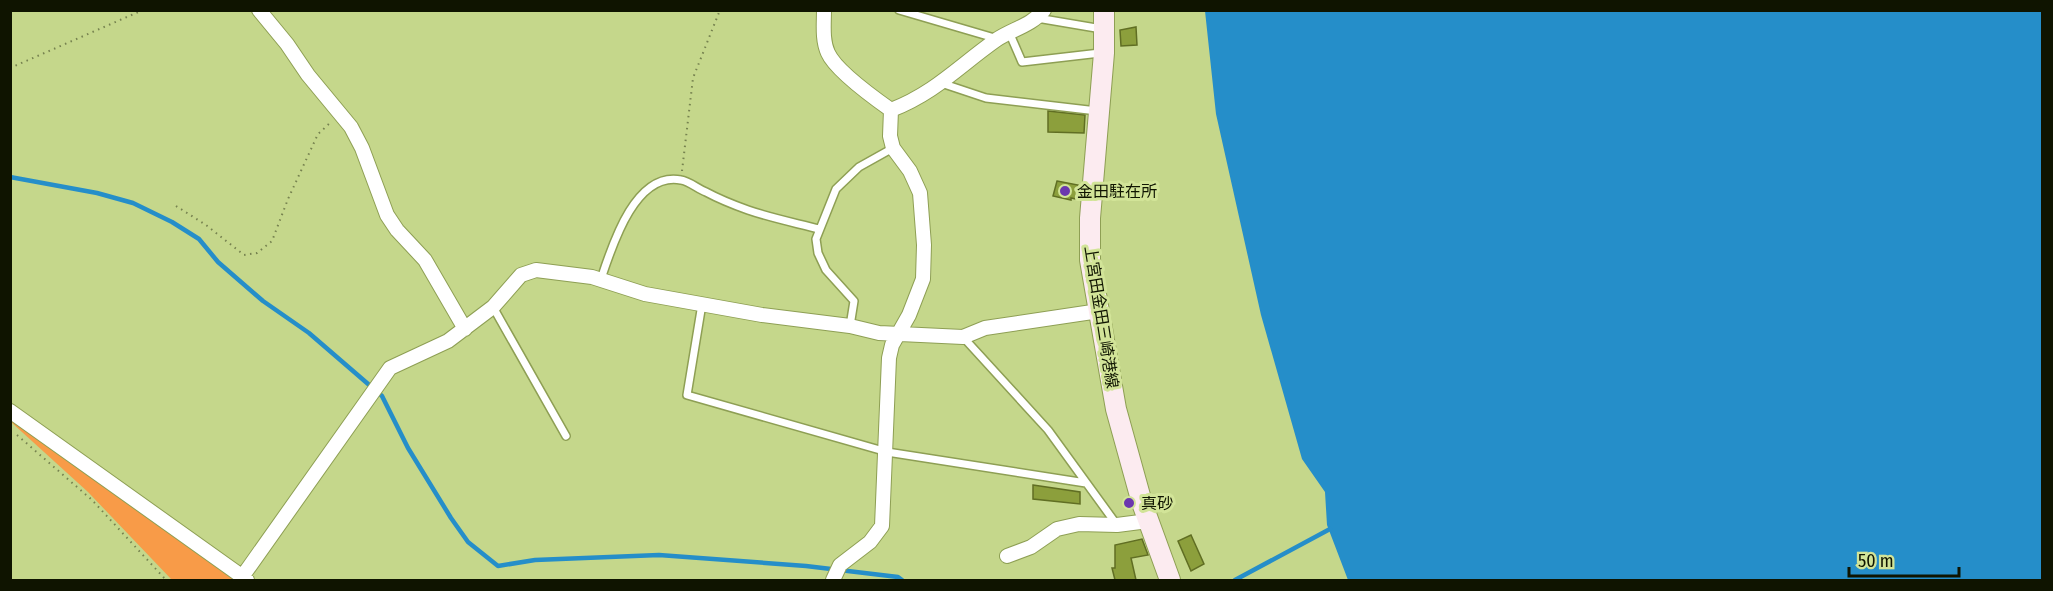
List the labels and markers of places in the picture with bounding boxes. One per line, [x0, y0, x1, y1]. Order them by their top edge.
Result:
place label: 金田駐在所 [1077, 182, 1157, 201]
marker: 金田駐在所 [1058, 184, 1072, 198]
place label: 真砂 [1141, 494, 1173, 513]
marker: 真砂 [1122, 496, 1136, 510]

